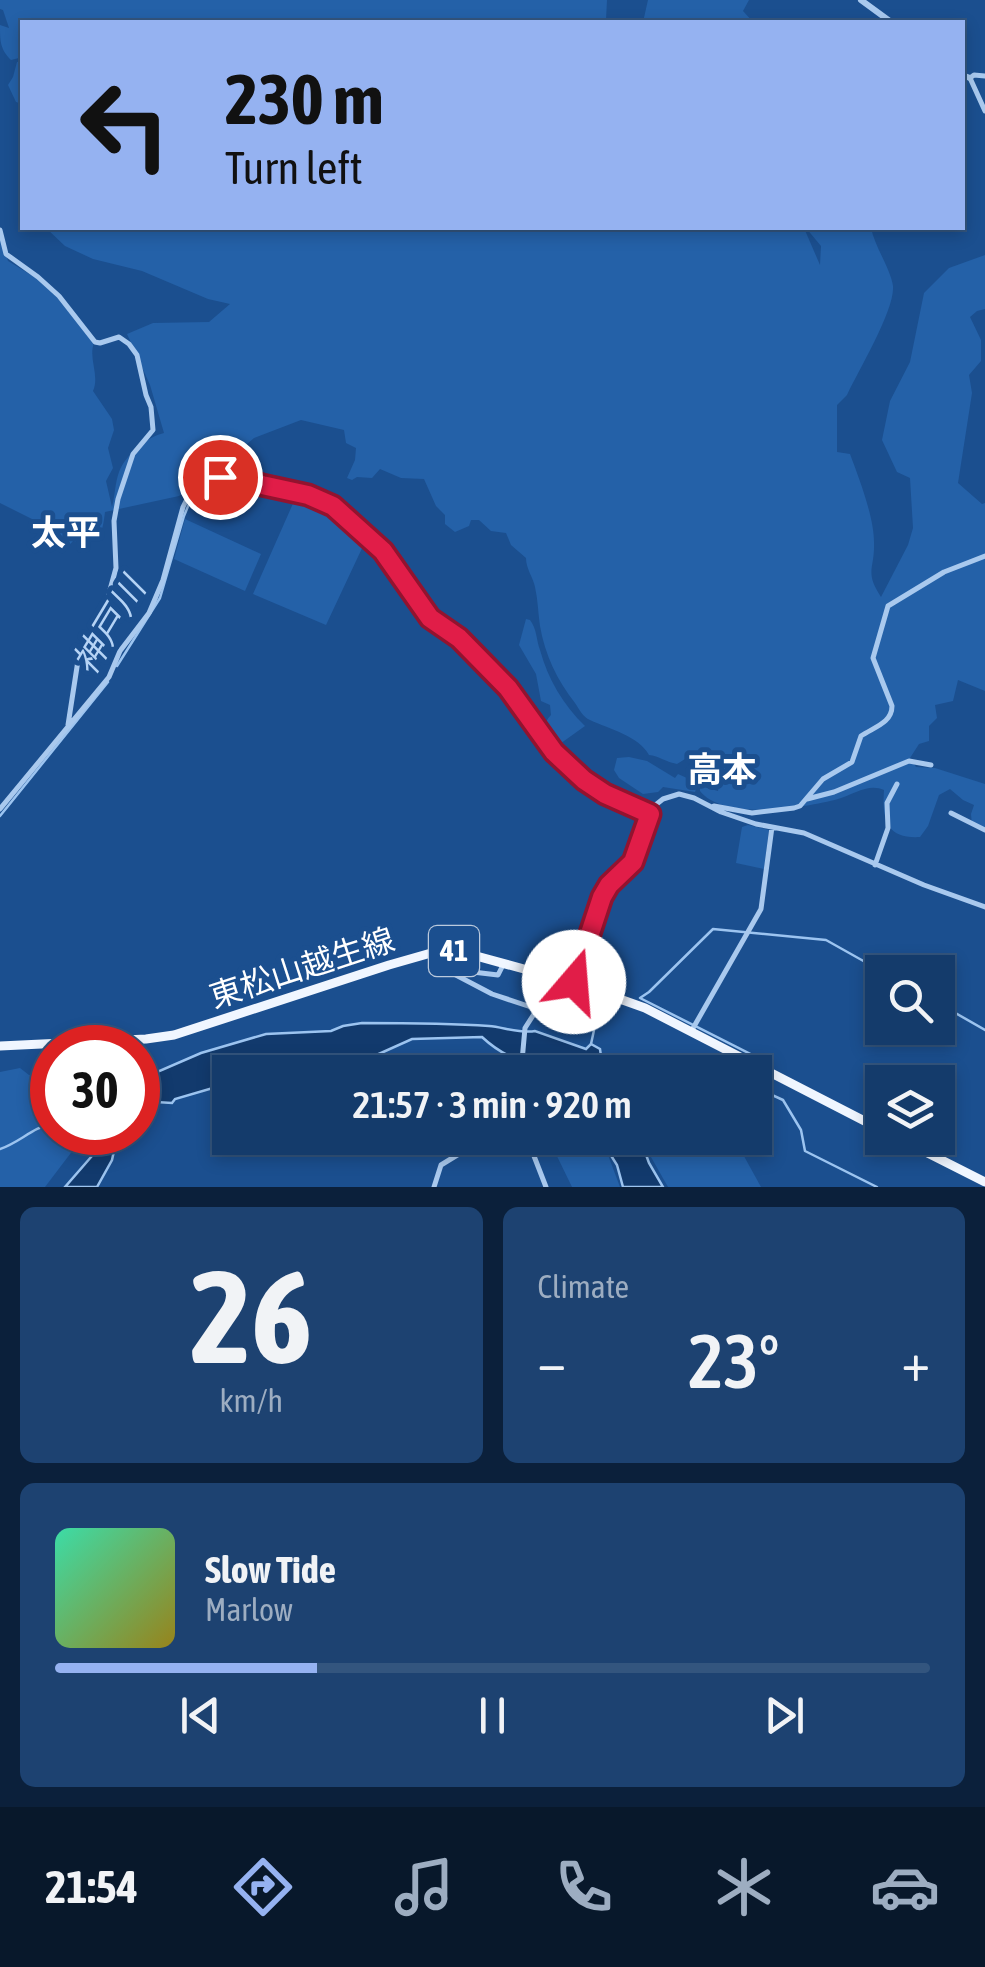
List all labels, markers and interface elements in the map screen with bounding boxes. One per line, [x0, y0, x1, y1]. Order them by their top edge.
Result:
text: 230 m [225, 59, 384, 139]
icon: left [60, 60, 190, 190]
text: Turn left [225, 142, 363, 194]
pin [178, 435, 263, 520]
icon: arrive [193, 450, 248, 505]
district label: 太平 [31, 512, 101, 552]
water label: 神戸川 [64, 567, 154, 681]
district label: 高本 [687, 749, 757, 789]
street label: 東松山越生線 [205, 920, 399, 1015]
road number: 41 [429, 926, 479, 976]
position arrow [522, 930, 626, 1034]
map controls [865, 955, 955, 1155]
button: search [865, 955, 955, 1045]
speed limit sign: 30 [30, 1025, 160, 1155]
button: layers [865, 1065, 955, 1155]
text: 21:57 · 3 min · 920 m [352, 1083, 632, 1126]
text: 26 [190, 1242, 312, 1391]
text: Climate [538, 1268, 629, 1305]
text: 23° [688, 1318, 779, 1404]
text: − [538, 1330, 566, 1393]
text: + [901, 1330, 930, 1393]
text: km/h [220, 1382, 283, 1419]
text: Slow Tide [205, 1548, 336, 1591]
text: Marlow [205, 1591, 293, 1628]
icon: previous [173, 1688, 228, 1743]
icon: pause [465, 1688, 520, 1743]
icon: next [757, 1688, 812, 1743]
icon: directions [228, 1852, 298, 1922]
icon: music [389, 1852, 459, 1922]
icon: phone [549, 1852, 619, 1922]
icon: climate [709, 1852, 779, 1922]
icon: car [870, 1852, 940, 1922]
text: 21:54 [45, 1861, 138, 1913]

